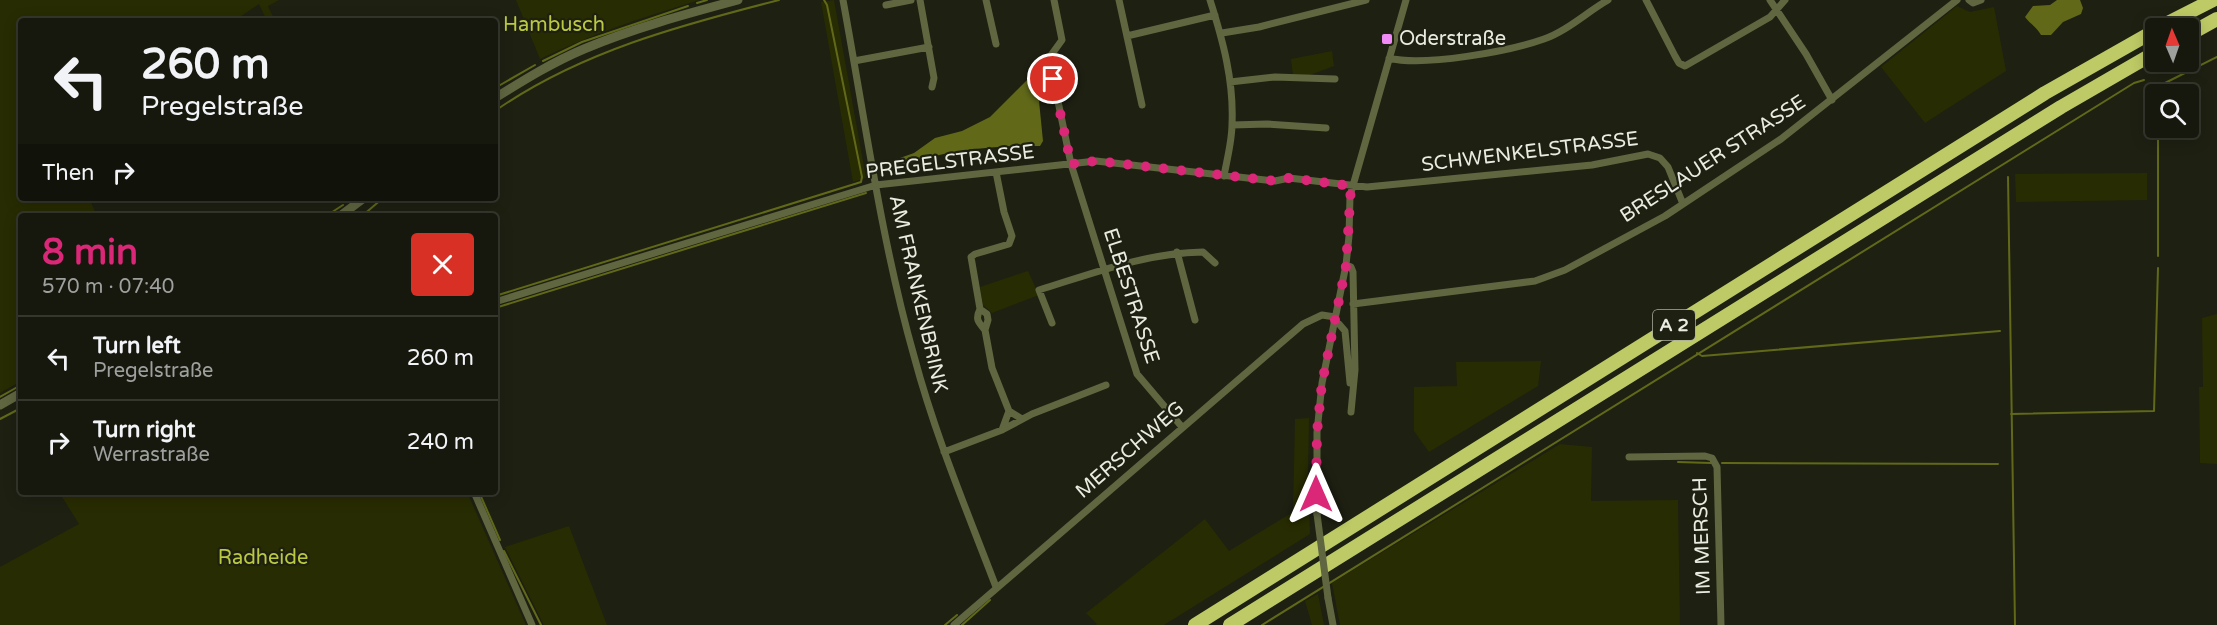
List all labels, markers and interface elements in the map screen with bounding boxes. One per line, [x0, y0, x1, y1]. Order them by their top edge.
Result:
park label: Hambusch [503, 13, 605, 37]
north arrow [2145, 18, 2199, 72]
map controls [2145, 18, 2199, 138]
place label: Oderstraße [1399, 27, 1506, 51]
marker: Oderstraße [1380, 32, 1394, 46]
text: 260 m [141, 39, 270, 90]
icon: left [42, 42, 120, 120]
pin [1027, 53, 1078, 104]
icon: arrive [1036, 62, 1069, 95]
button: search [2145, 84, 2199, 138]
text: Pregelstraße [141, 90, 304, 123]
street label: BRESLAUER STRASSE [1616, 90, 1810, 228]
street label: SCHWENKELSTRASSE [1420, 127, 1640, 177]
street label: PREGELSTRASSE [864, 140, 1036, 184]
icon: right [107, 156, 140, 189]
text: Then [42, 160, 95, 186]
street label: AM FRANKENBRINK [884, 193, 952, 395]
street label: ELBESTRASSE [1098, 225, 1164, 367]
text: 8 min [42, 231, 138, 274]
button: close [411, 233, 474, 296]
text: 570 m · 07:40 [42, 275, 174, 299]
road number: A 2 [1653, 310, 1695, 340]
text: Turn left [93, 333, 181, 359]
icon: left [42, 342, 75, 375]
text: 260 m [407, 345, 474, 371]
text: Pregelstraße [93, 359, 213, 383]
street label: MERSCHWEG [1071, 396, 1189, 504]
text: Turn right [93, 417, 195, 443]
icon: right [42, 426, 75, 459]
text: 240 m [407, 429, 474, 455]
text: Werrastraße [93, 443, 210, 467]
position arrow [1284, 462, 1348, 526]
street label: IM MERSCH [1688, 477, 1716, 595]
park label: Radheide [218, 546, 308, 570]

